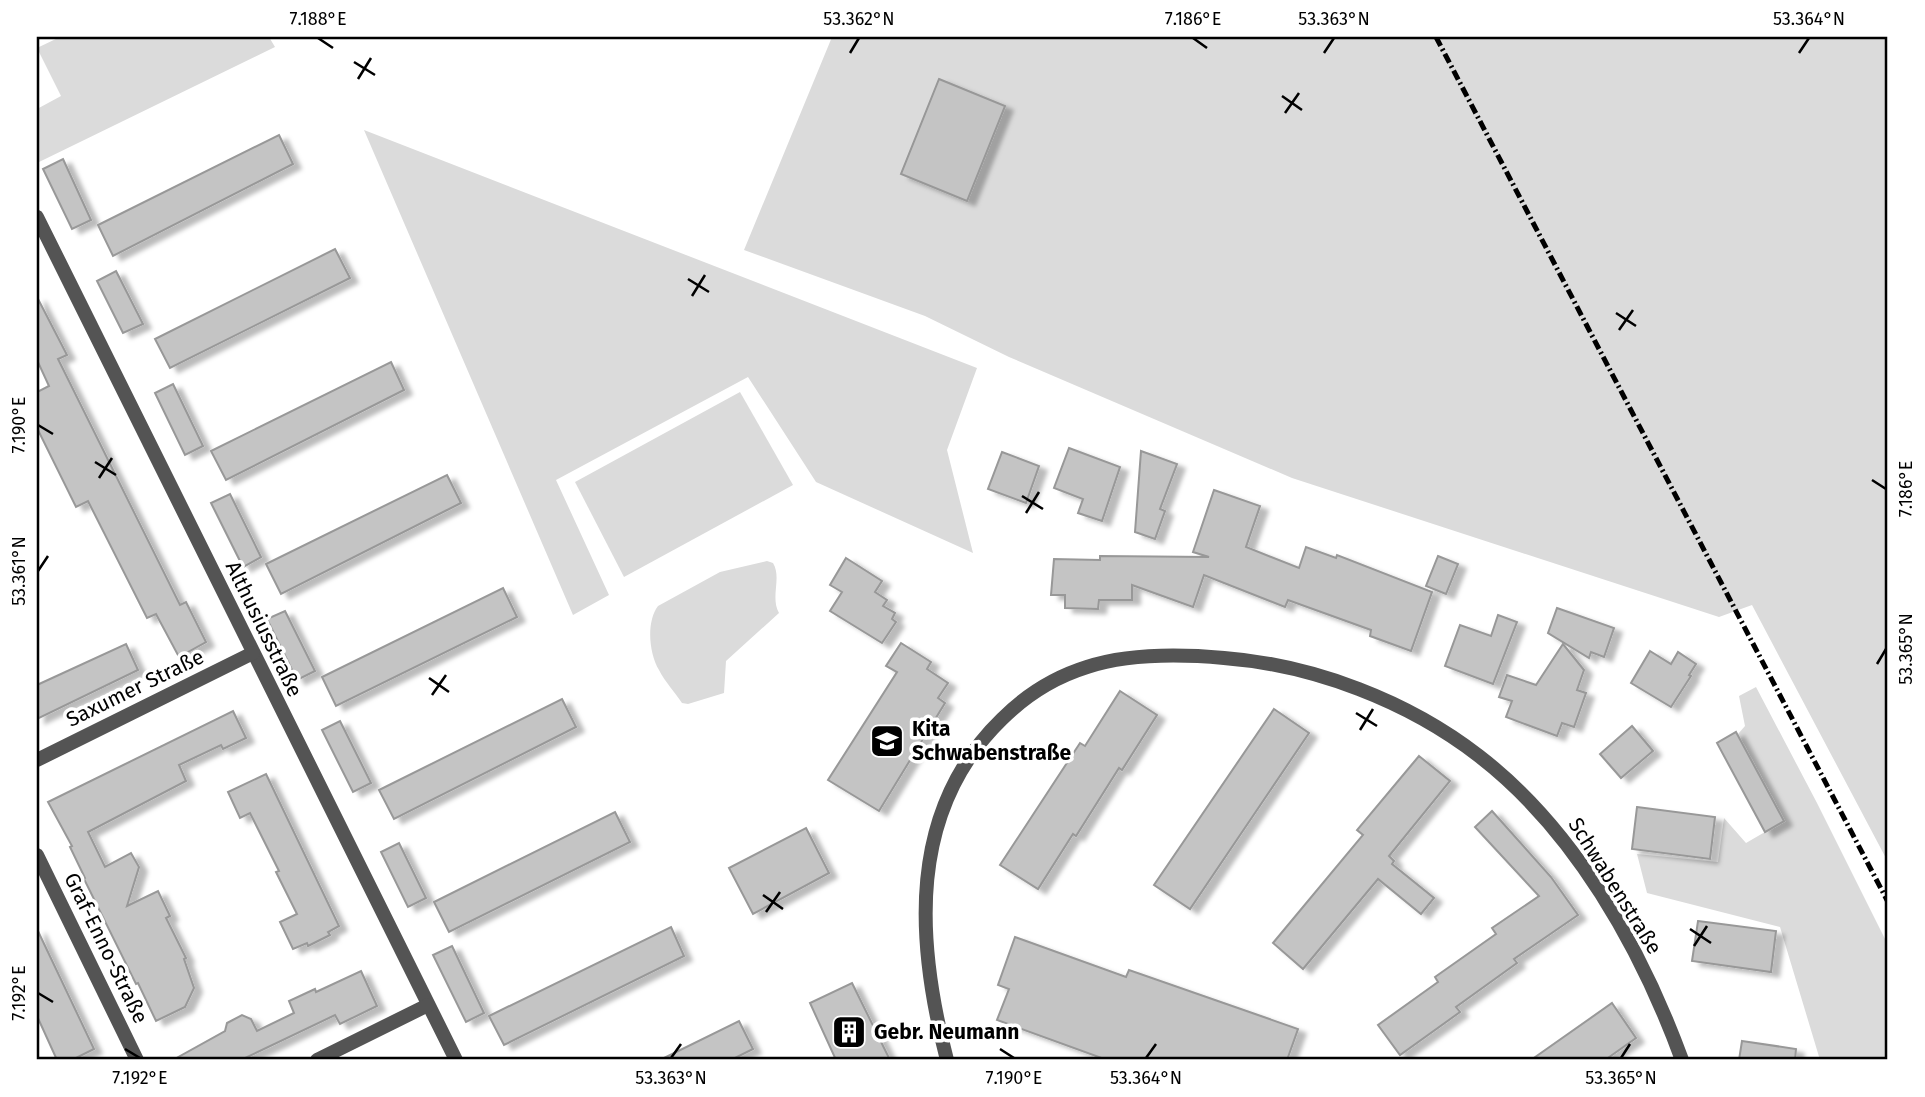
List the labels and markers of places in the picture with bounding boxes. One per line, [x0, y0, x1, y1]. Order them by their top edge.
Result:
place label: Kita Schwabenstraße [912, 716, 1072, 766]
school or university icon: Kita Schwabenstraße [868, 722, 906, 760]
building icon: Gebr. Neumann [830, 1013, 868, 1051]
place label: Gebr. Neumann [874, 1019, 1019, 1045]

